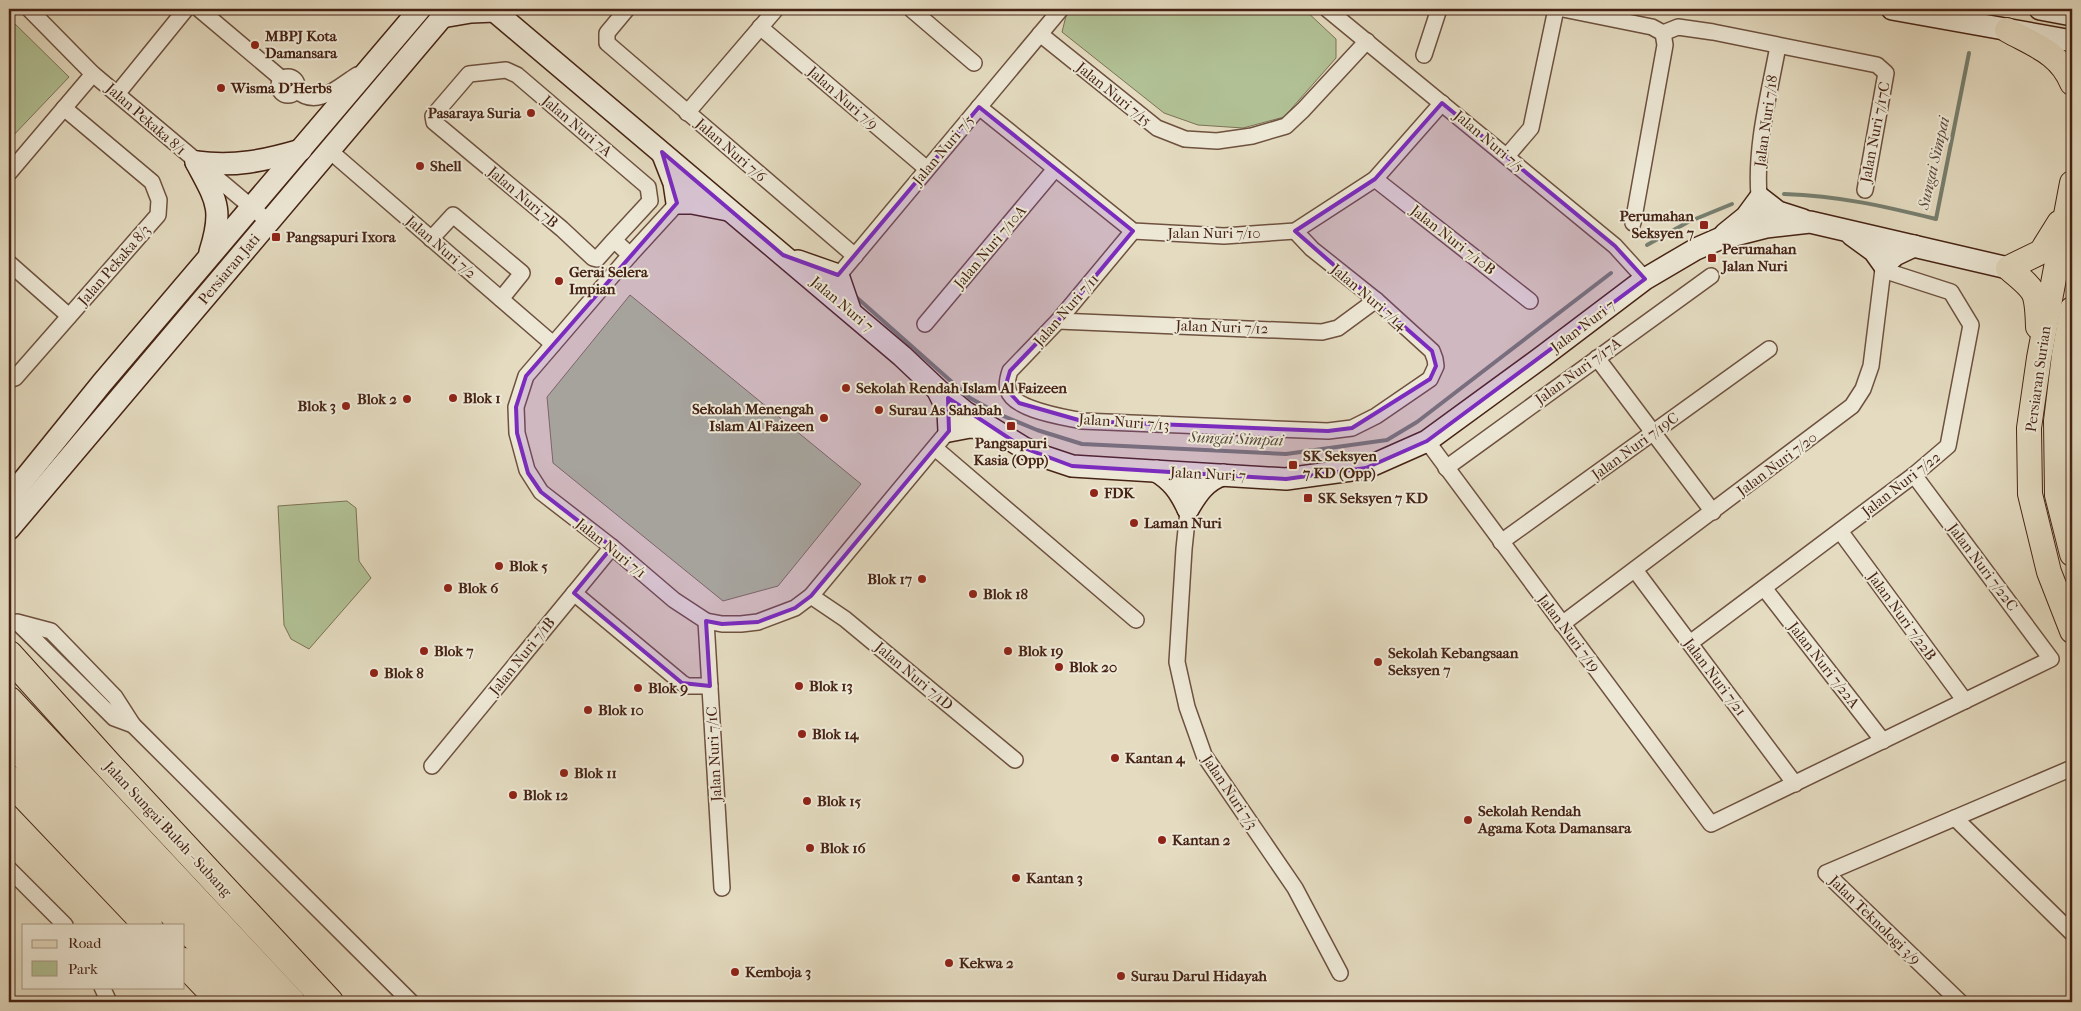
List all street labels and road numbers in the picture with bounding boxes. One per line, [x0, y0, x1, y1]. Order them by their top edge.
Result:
street label: Jalan Nuri 7/15 [1072, 58, 1155, 130]
street label: Jalan Nuri 7/9 [803, 62, 882, 134]
street label: Jalan Nuri 7/18 [1751, 74, 1781, 169]
street label: Jalan Pekaka 8/1 [101, 79, 190, 159]
street label: Jalan Nuri 7/17C [1856, 80, 1894, 185]
street label: Jalan Nuri 7A [538, 91, 616, 161]
street label: Jalan Nuri 7/5 [1449, 106, 1528, 176]
street label: Jalan Nuri 7/5 [908, 111, 978, 190]
street label: Jalan Nuri 7/6 [691, 114, 771, 186]
street label: Jalan Nuri 7B [484, 162, 562, 231]
street label: Jalan Nuri 7/10B [1406, 201, 1499, 279]
street label: Jalan Nuri 7/10A [949, 202, 1030, 293]
street label: Jalan Nuri 7/2 [401, 211, 480, 283]
street label: Jalan Pekaka 8/3 [73, 221, 154, 310]
street label: Jalan Nuri 7/10 [1166, 224, 1261, 242]
street label: Persiaran Jati [194, 230, 264, 308]
street label: Jalan Nuri 7/14 [1327, 259, 1412, 335]
street label: Jalan Nuri 7/11 [1029, 270, 1102, 351]
street label: Jalan Nuri 7 [806, 272, 877, 335]
street label: Jalan Nuri 7 [1546, 296, 1619, 357]
street label: Jalan Nuri 7/12 [1174, 316, 1269, 338]
street label: Persiaran Surian [2022, 324, 2054, 433]
street label: Jalan Nuri 7/17A [1531, 334, 1625, 409]
street label: Jalan Nuri 7/19C [1587, 408, 1682, 484]
street label: Jalan Nuri 7/13 [1077, 410, 1170, 434]
street label: Jalan Nuri 7/20 [1733, 428, 1821, 501]
street label: Jalan Nuri 7/22 [1857, 447, 1944, 521]
street label: Jalan Nuri 7 [1169, 463, 1246, 485]
street label: Jalan Nuri 7/1 [572, 514, 650, 582]
street label: Jalan Nuri 7/22C [1944, 519, 2022, 614]
street label: Jalan Nuri 7/22B [1863, 568, 1940, 664]
street label: Jalan Nuri 7/19 [1533, 590, 1604, 676]
street label: Jalan Nuri 7/1B [485, 614, 559, 699]
street label: Jalan Nuri 7/22A [1784, 617, 1864, 712]
street label: Jalan Nuri 7/21 [1679, 634, 1750, 719]
street label: Jalan Nuri 7/1D [871, 637, 957, 714]
street label: Jalan Nuri 7/1C [703, 706, 726, 803]
street label: Jalan Nuri 7/3 [1198, 751, 1261, 833]
street label: Jalan Sungai Buloh - Subang [100, 757, 236, 901]
street label: Jalan Teknologi 3/9 [1825, 871, 1925, 968]

